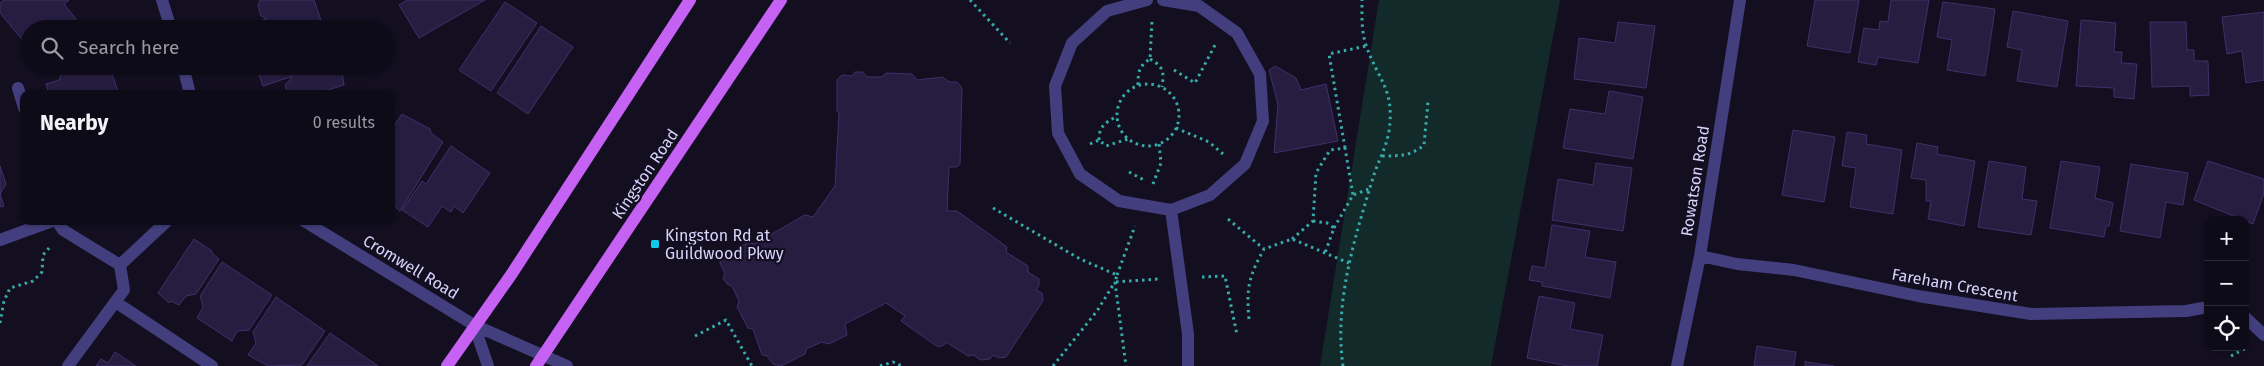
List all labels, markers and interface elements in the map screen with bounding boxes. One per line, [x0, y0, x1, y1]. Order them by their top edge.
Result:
search box [20, 20, 395, 75]
icon: search [38, 34, 66, 62]
text: Search here [78, 36, 179, 59]
text: Nearby [40, 110, 108, 136]
text: 0 results [313, 113, 375, 132]
street label: Rowatson Road [1677, 124, 1713, 238]
street label: Kingston Road [608, 125, 682, 223]
map controls [2204, 216, 2249, 351]
button: + [2204, 216, 2249, 261]
place label: Kingston Rd at Guildwood Pkwy [665, 226, 784, 263]
street label: Cromwell Road [360, 231, 462, 303]
marker: Kingston Rd at Guildwood Pkwy [649, 238, 661, 250]
button: − [2204, 261, 2249, 306]
street label: Fareham Crescent [1890, 265, 2020, 305]
button: locate [2204, 306, 2249, 351]

